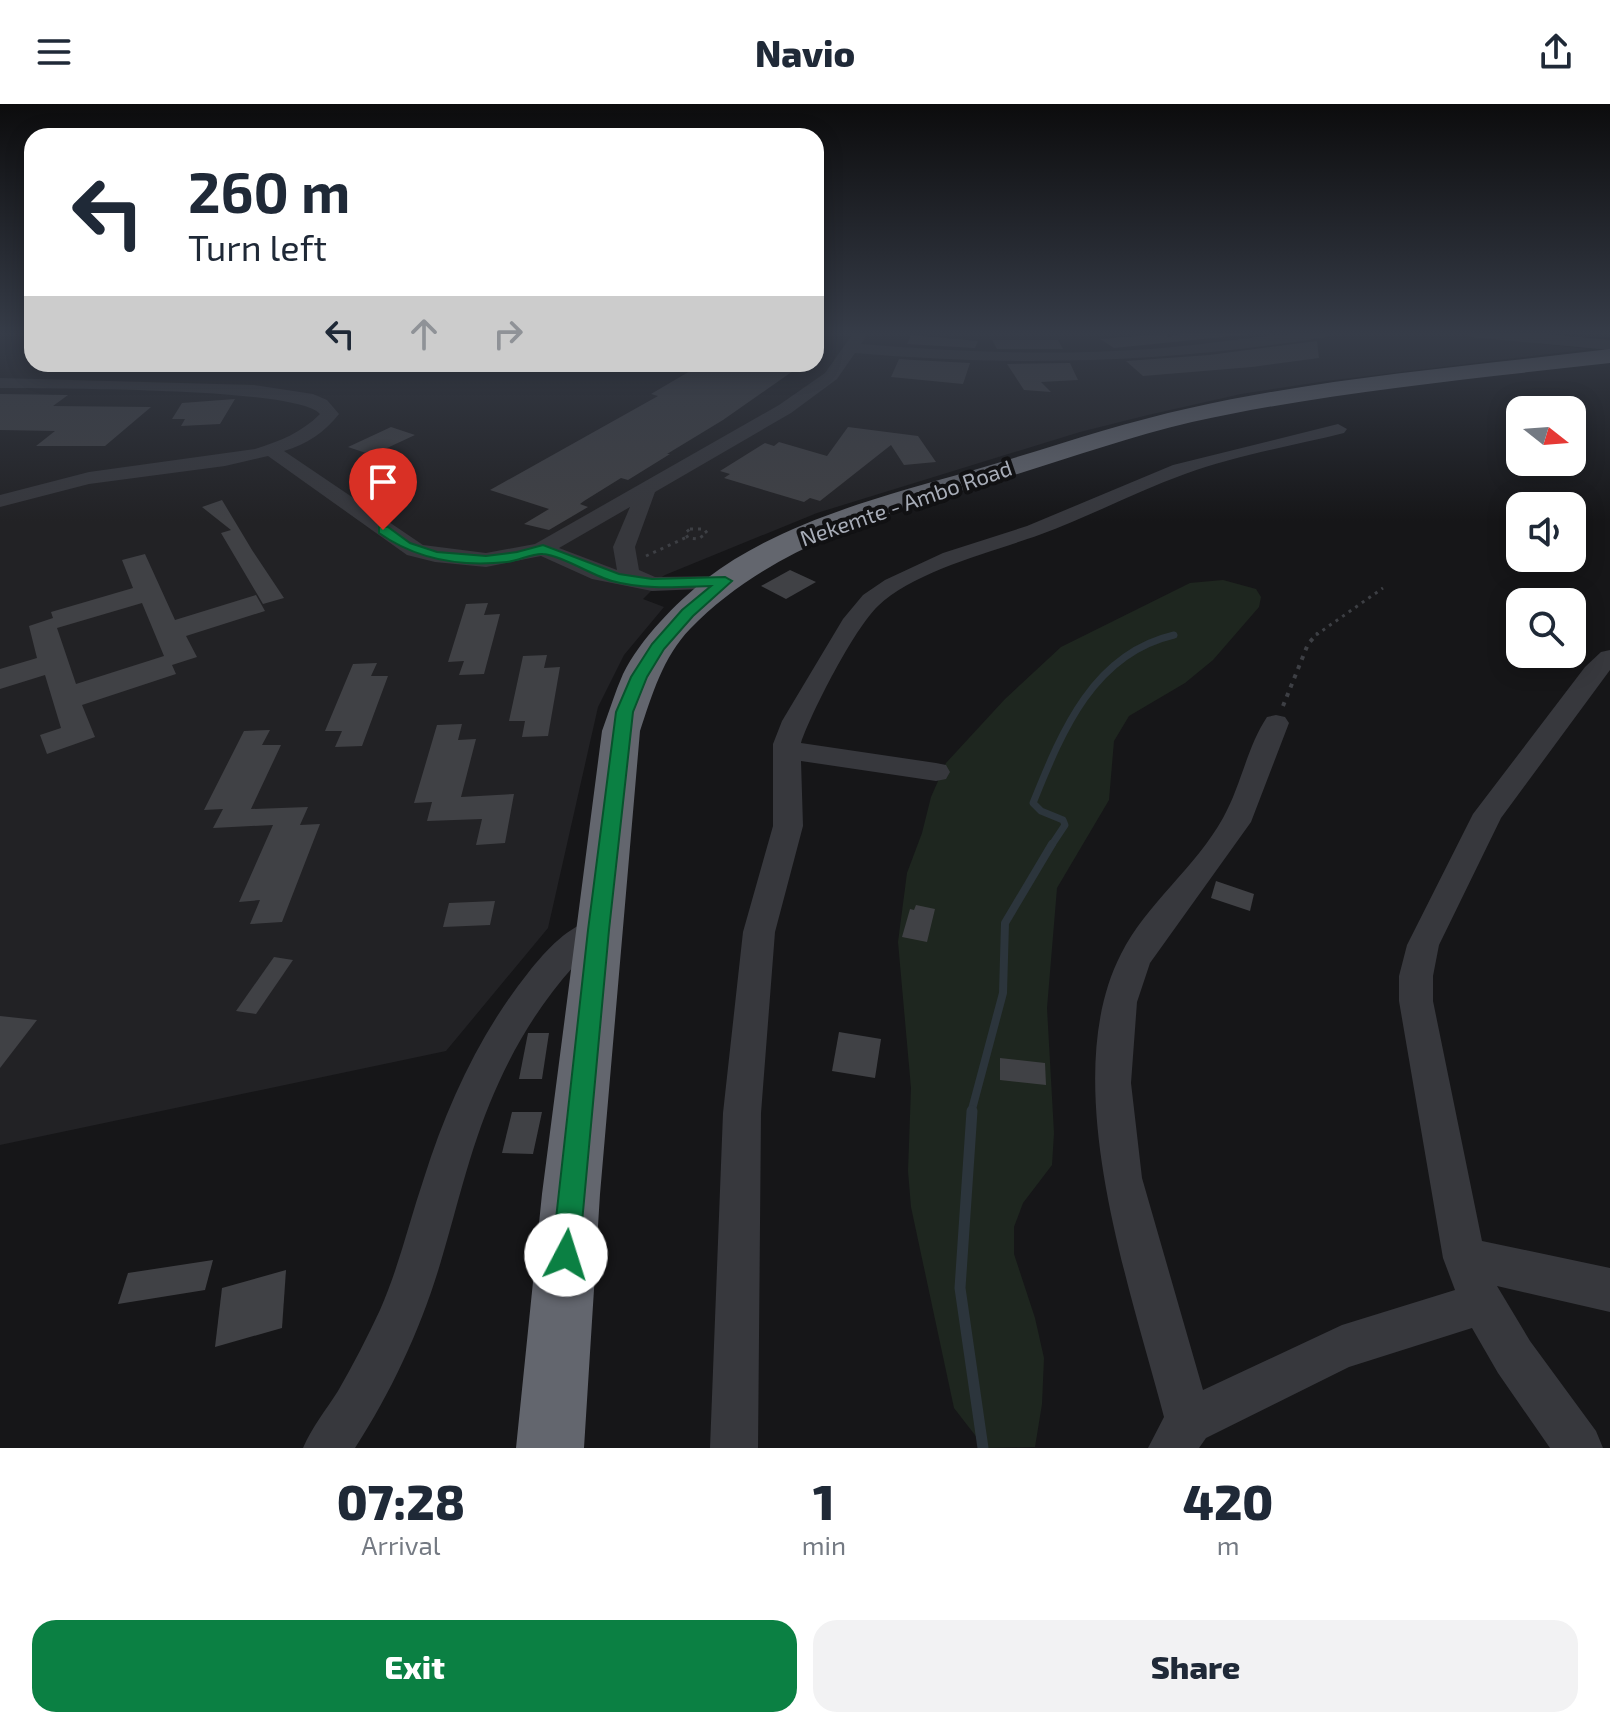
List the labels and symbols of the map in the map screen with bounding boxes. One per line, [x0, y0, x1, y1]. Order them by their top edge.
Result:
north arrow [1506, 396, 1586, 476]
pin [349, 448, 417, 530]
street label: Nekemte - Ambo Road [796, 454, 1015, 551]
position arrow [524, 1213, 608, 1297]

